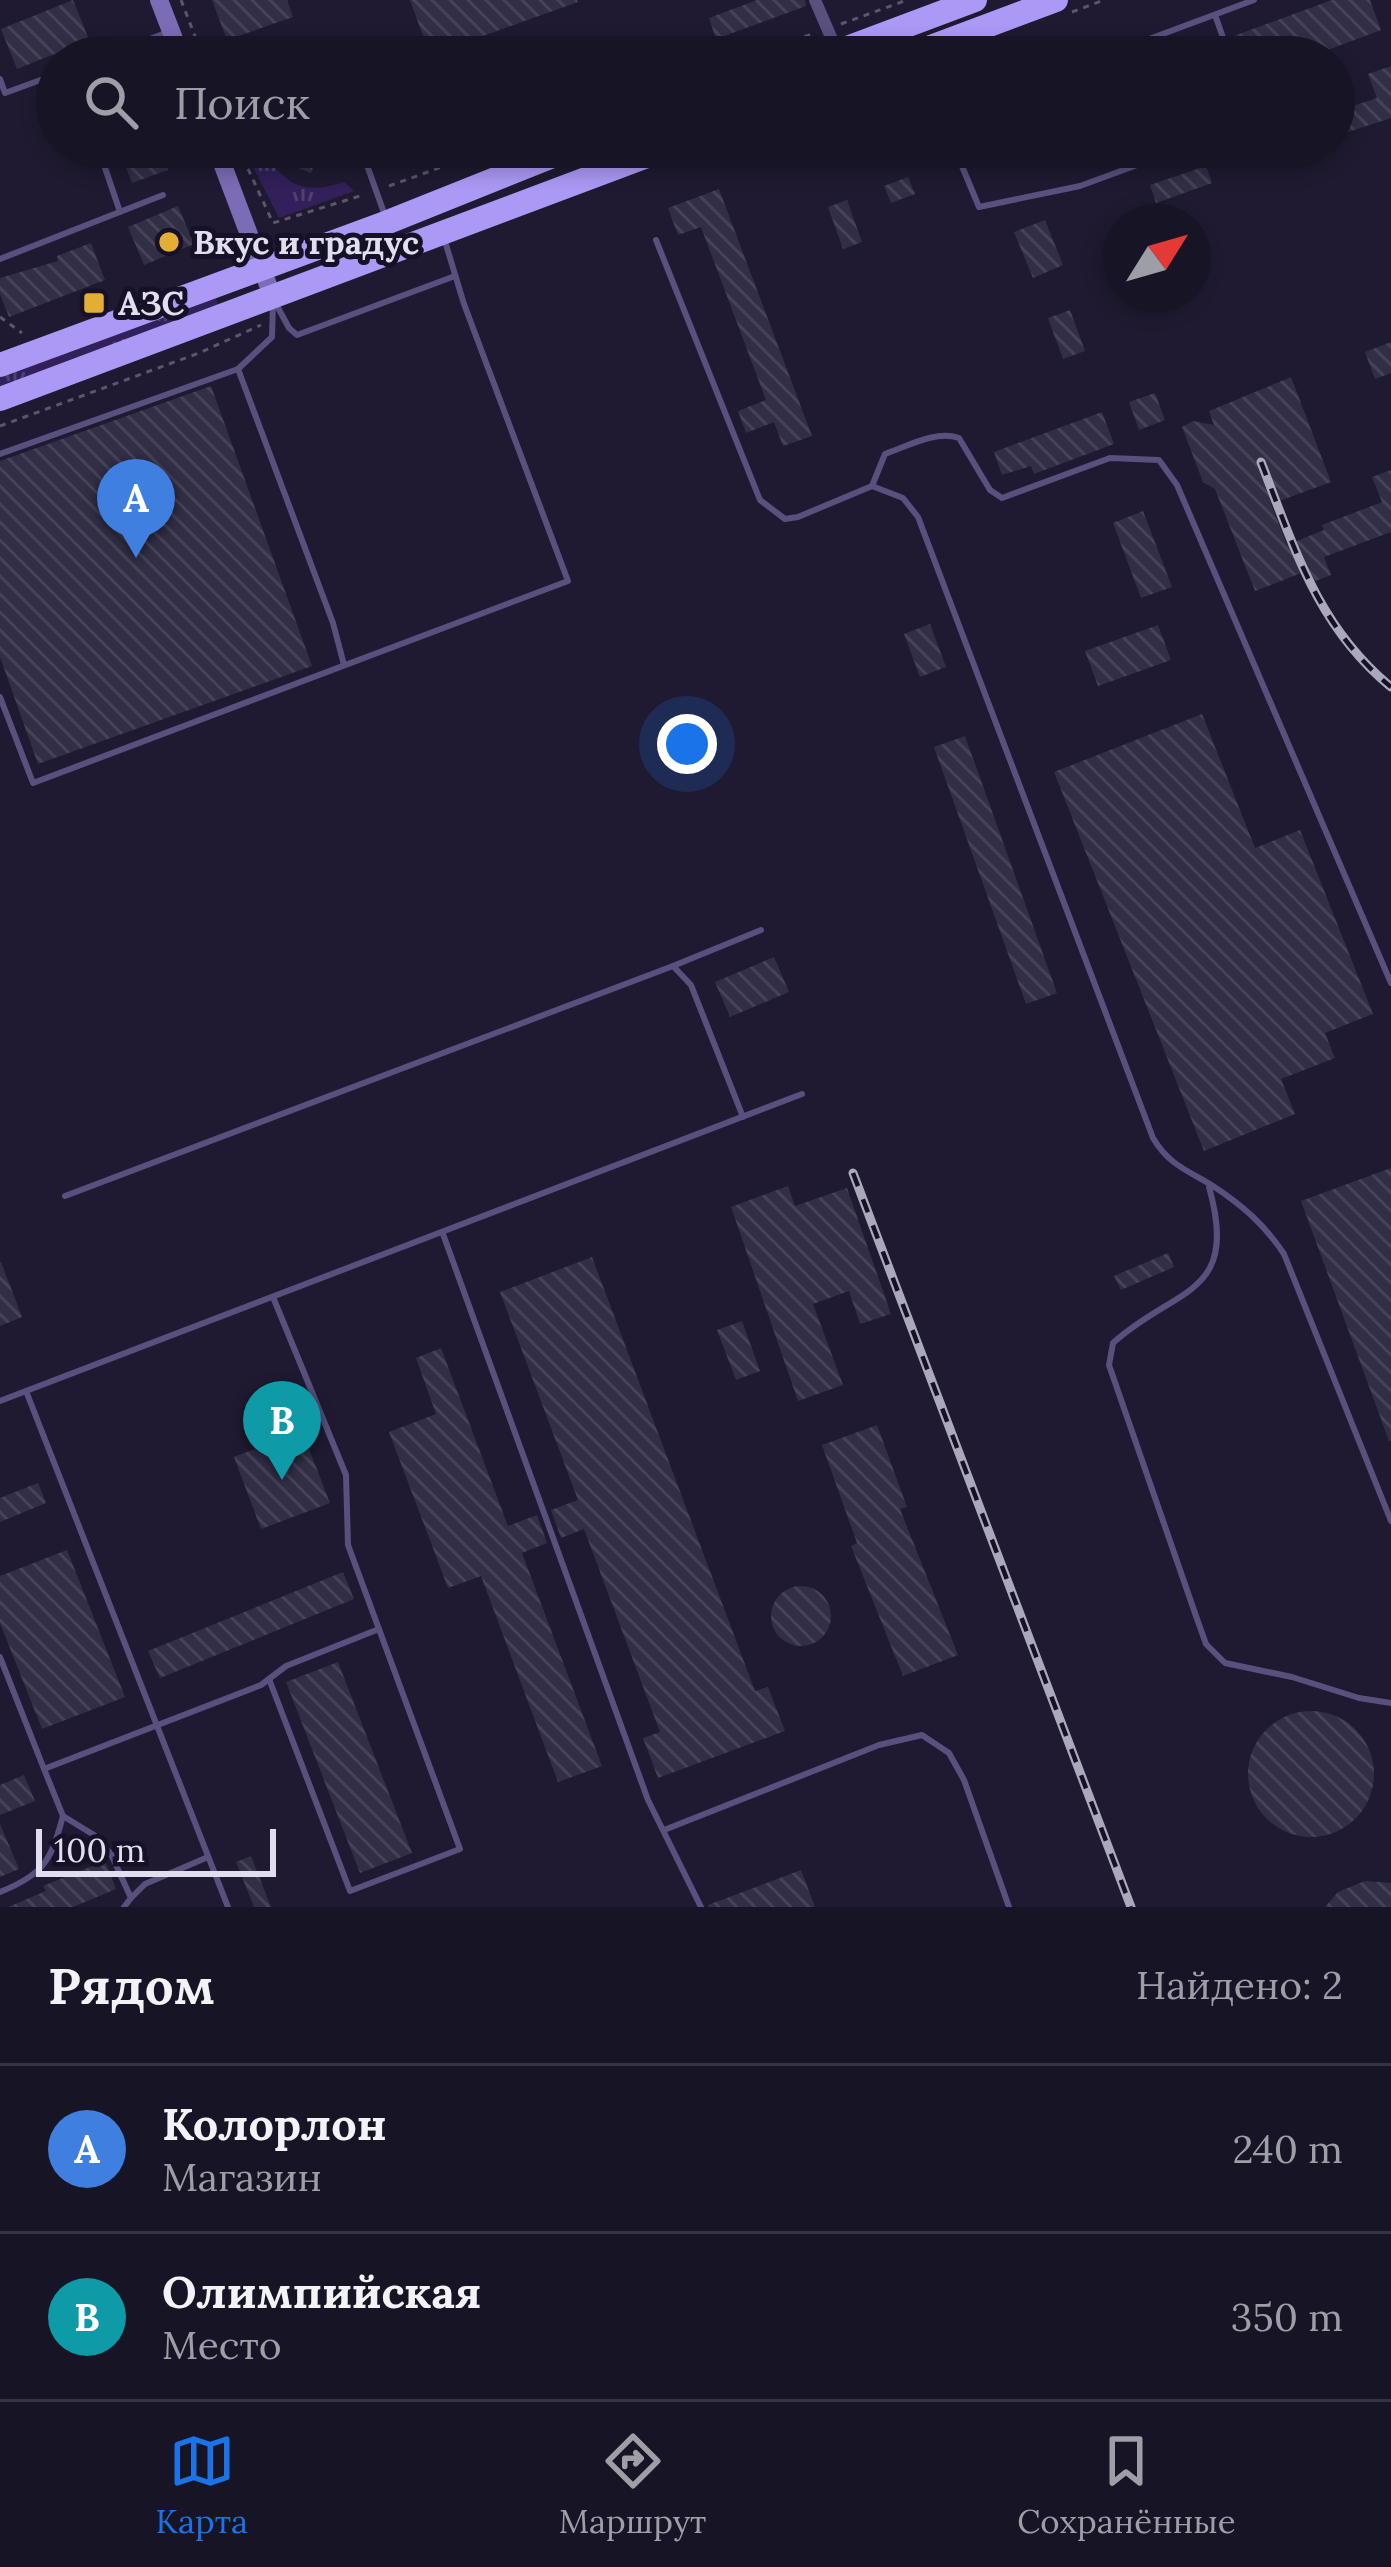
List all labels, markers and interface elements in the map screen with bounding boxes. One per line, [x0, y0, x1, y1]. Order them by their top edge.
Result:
search box [36, 36, 1355, 168]
icon: search [78, 69, 144, 135]
text: Поиск [174, 74, 310, 131]
north arrow [1103, 204, 1211, 312]
place label: Вкус и градус [193, 221, 419, 263]
marker: Вкус и градус [156, 229, 182, 255]
place label: АЗС [118, 282, 184, 324]
marker: АЗС [81, 290, 107, 316]
pin: A [97, 459, 175, 558]
your location [657, 714, 717, 774]
pin: B [243, 1381, 321, 1480]
scale bar [36, 1823, 276, 1876]
text: 100 m [54, 1829, 145, 1871]
text: Рядом [48, 1953, 214, 2018]
text: Найдено: 2 [1136, 1960, 1343, 2010]
text: Колорлон [162, 2095, 387, 2152]
text: A [74, 2124, 100, 2174]
text: 240 m [1232, 2124, 1343, 2174]
text: Магазин [162, 2152, 322, 2202]
text: Олимпийская [162, 2263, 481, 2320]
text: B [74, 2292, 100, 2342]
text: 350 m [1231, 2292, 1343, 2342]
text: Место [162, 2320, 282, 2370]
tab: Карта [155, 2428, 248, 2542]
tab: Маршрут [559, 2428, 706, 2542]
tab: Сохранённые [1017, 2428, 1236, 2542]

